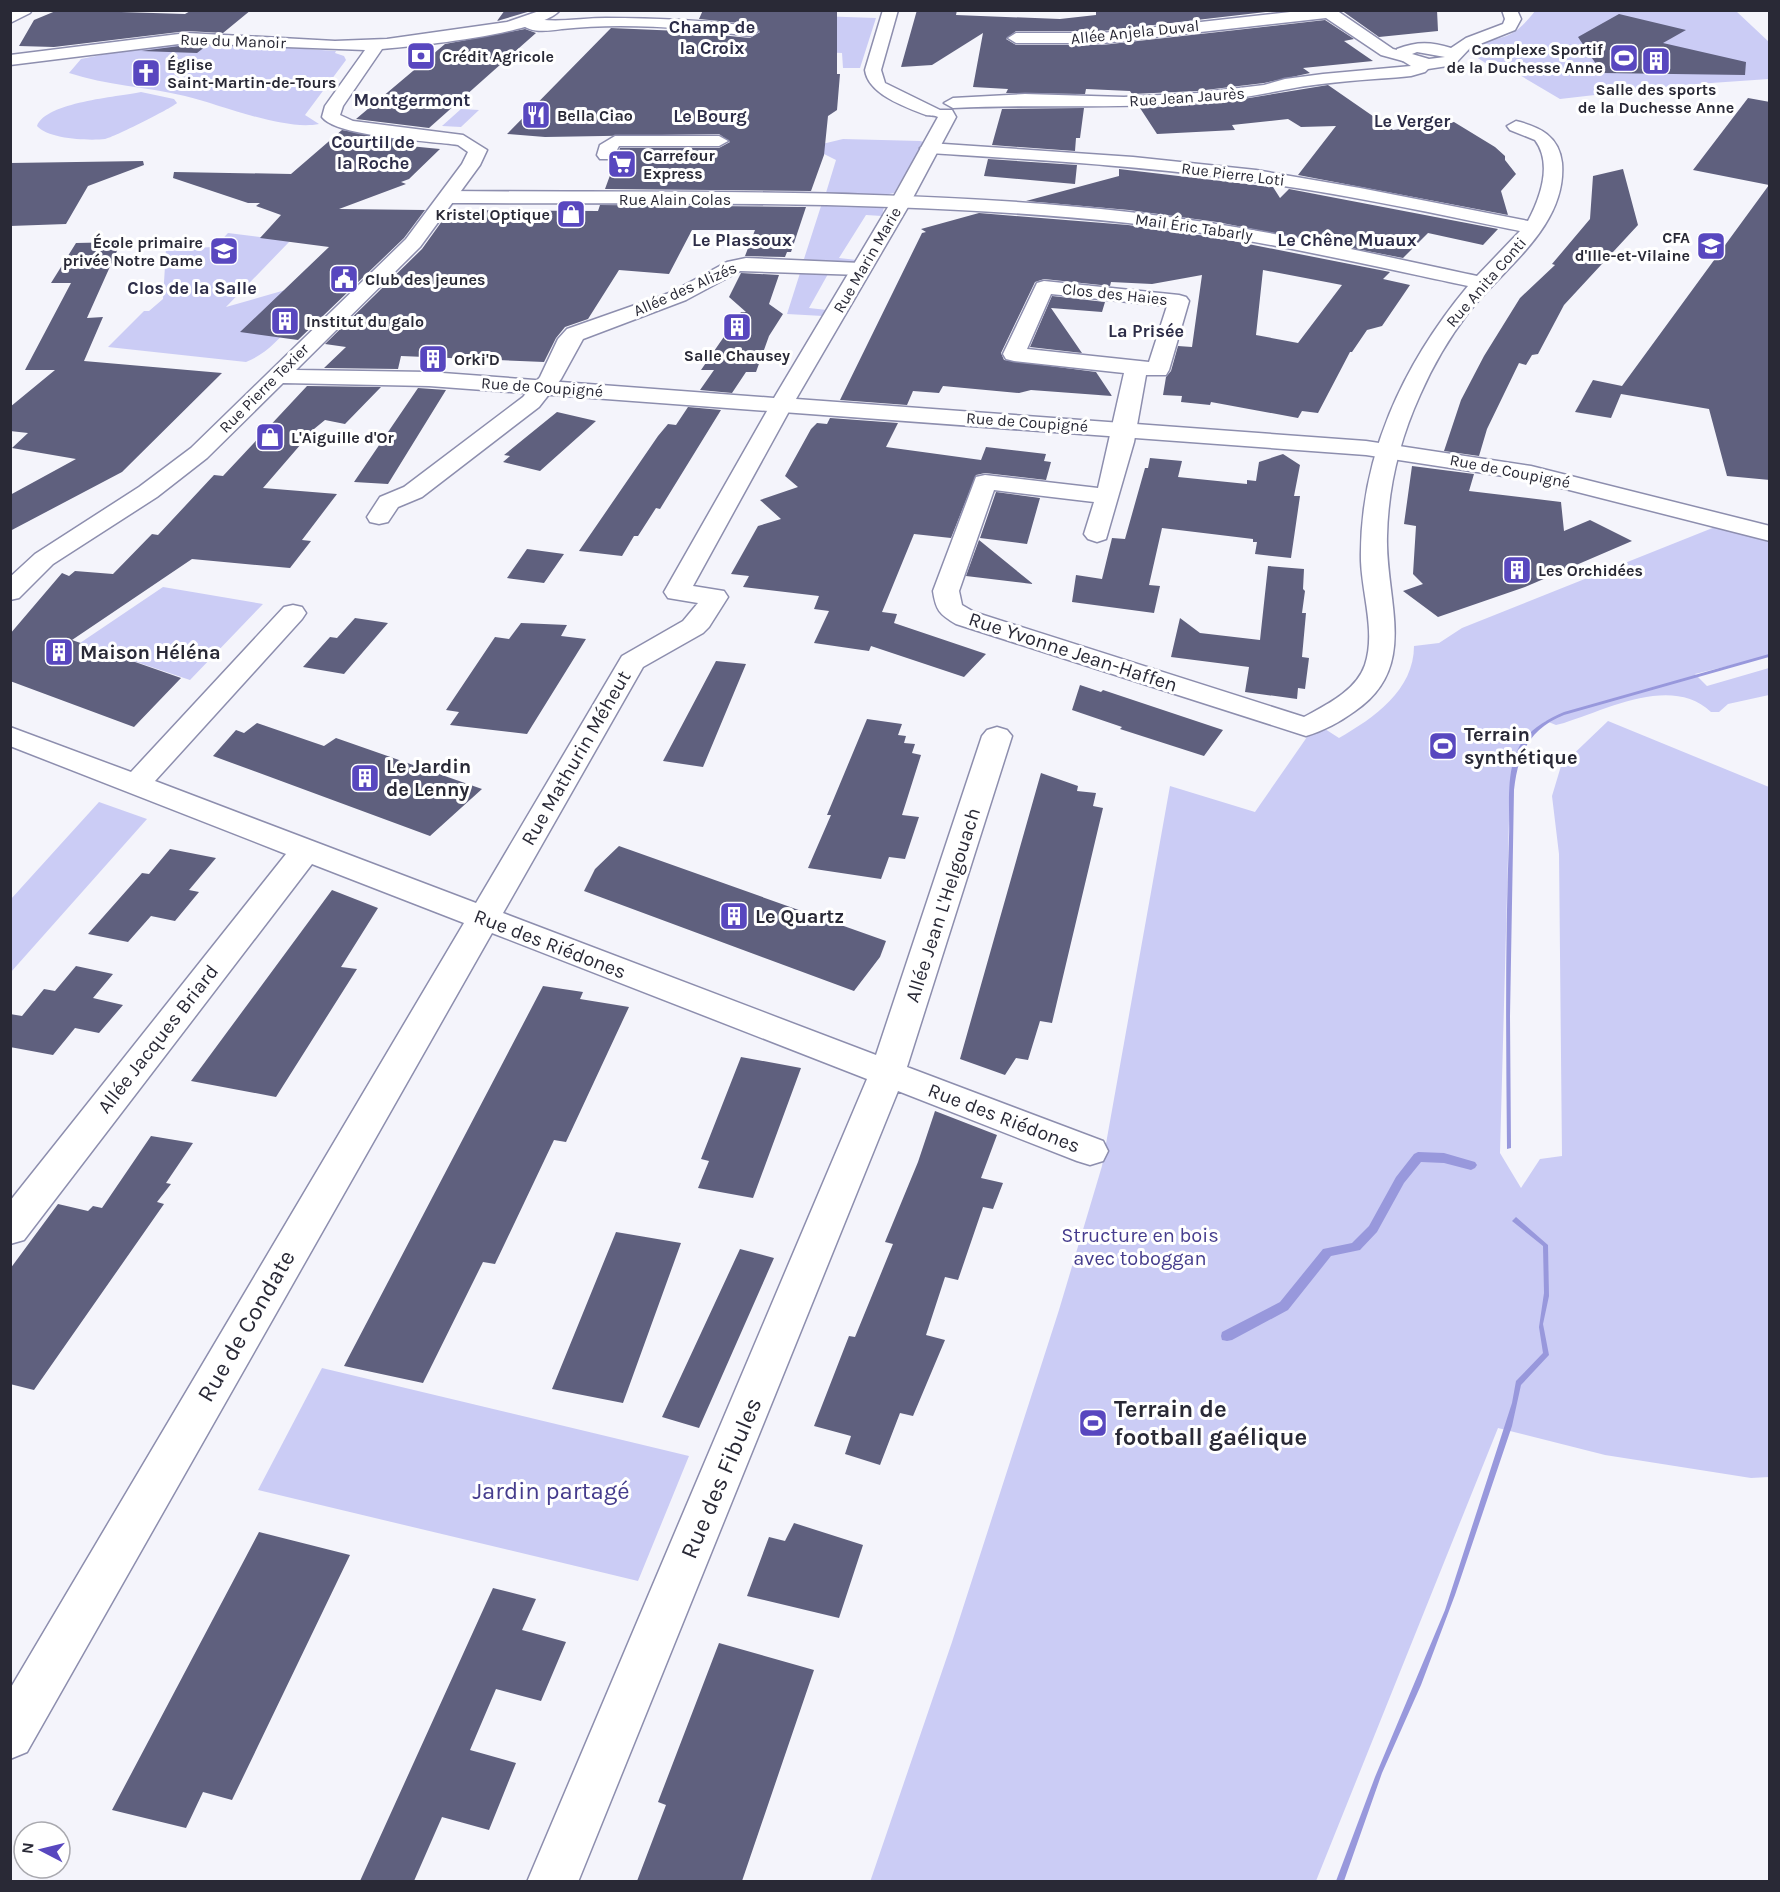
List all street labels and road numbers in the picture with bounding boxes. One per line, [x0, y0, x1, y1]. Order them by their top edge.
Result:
street label: Allée Anjela Duval [1070, 16, 1200, 48]
street label: Rue du Manoir [180, 30, 286, 52]
street label: Rue Jean Jaurès [1129, 83, 1245, 111]
street label: Rue Pierre Loti [1180, 158, 1286, 190]
street label: Rue Alain Colas [619, 190, 731, 209]
street label: Rue Marin Marie [829, 204, 905, 316]
street label: Mail Éric Tabarly [1134, 209, 1255, 245]
street label: Rue Anita Conti [1442, 233, 1530, 331]
street label: Allée des Alizés [630, 258, 740, 320]
street label: Clos des Haies [1061, 279, 1169, 309]
street label: Rue Pierre Texier [215, 339, 313, 437]
street label: Rue de Coupigné [480, 373, 604, 401]
street label: Rue de Coupigné [965, 408, 1089, 436]
street label: Rue de Coupigné [1448, 450, 1572, 492]
street label: Rue Yvonne Jean-Haffen [966, 607, 1180, 697]
street label: Rue Mathurin Méheut [516, 666, 636, 850]
street label: Allée Jean L'Helgouach [901, 805, 985, 1005]
street label: Rue des Riédones [471, 904, 629, 984]
street label: Allée Jacques Briard [93, 960, 223, 1118]
street label: Rue des Riédones [925, 1078, 1083, 1158]
street label: Rue de Condate [191, 1245, 301, 1407]
street label: Rue des Fibules [674, 1393, 768, 1563]

